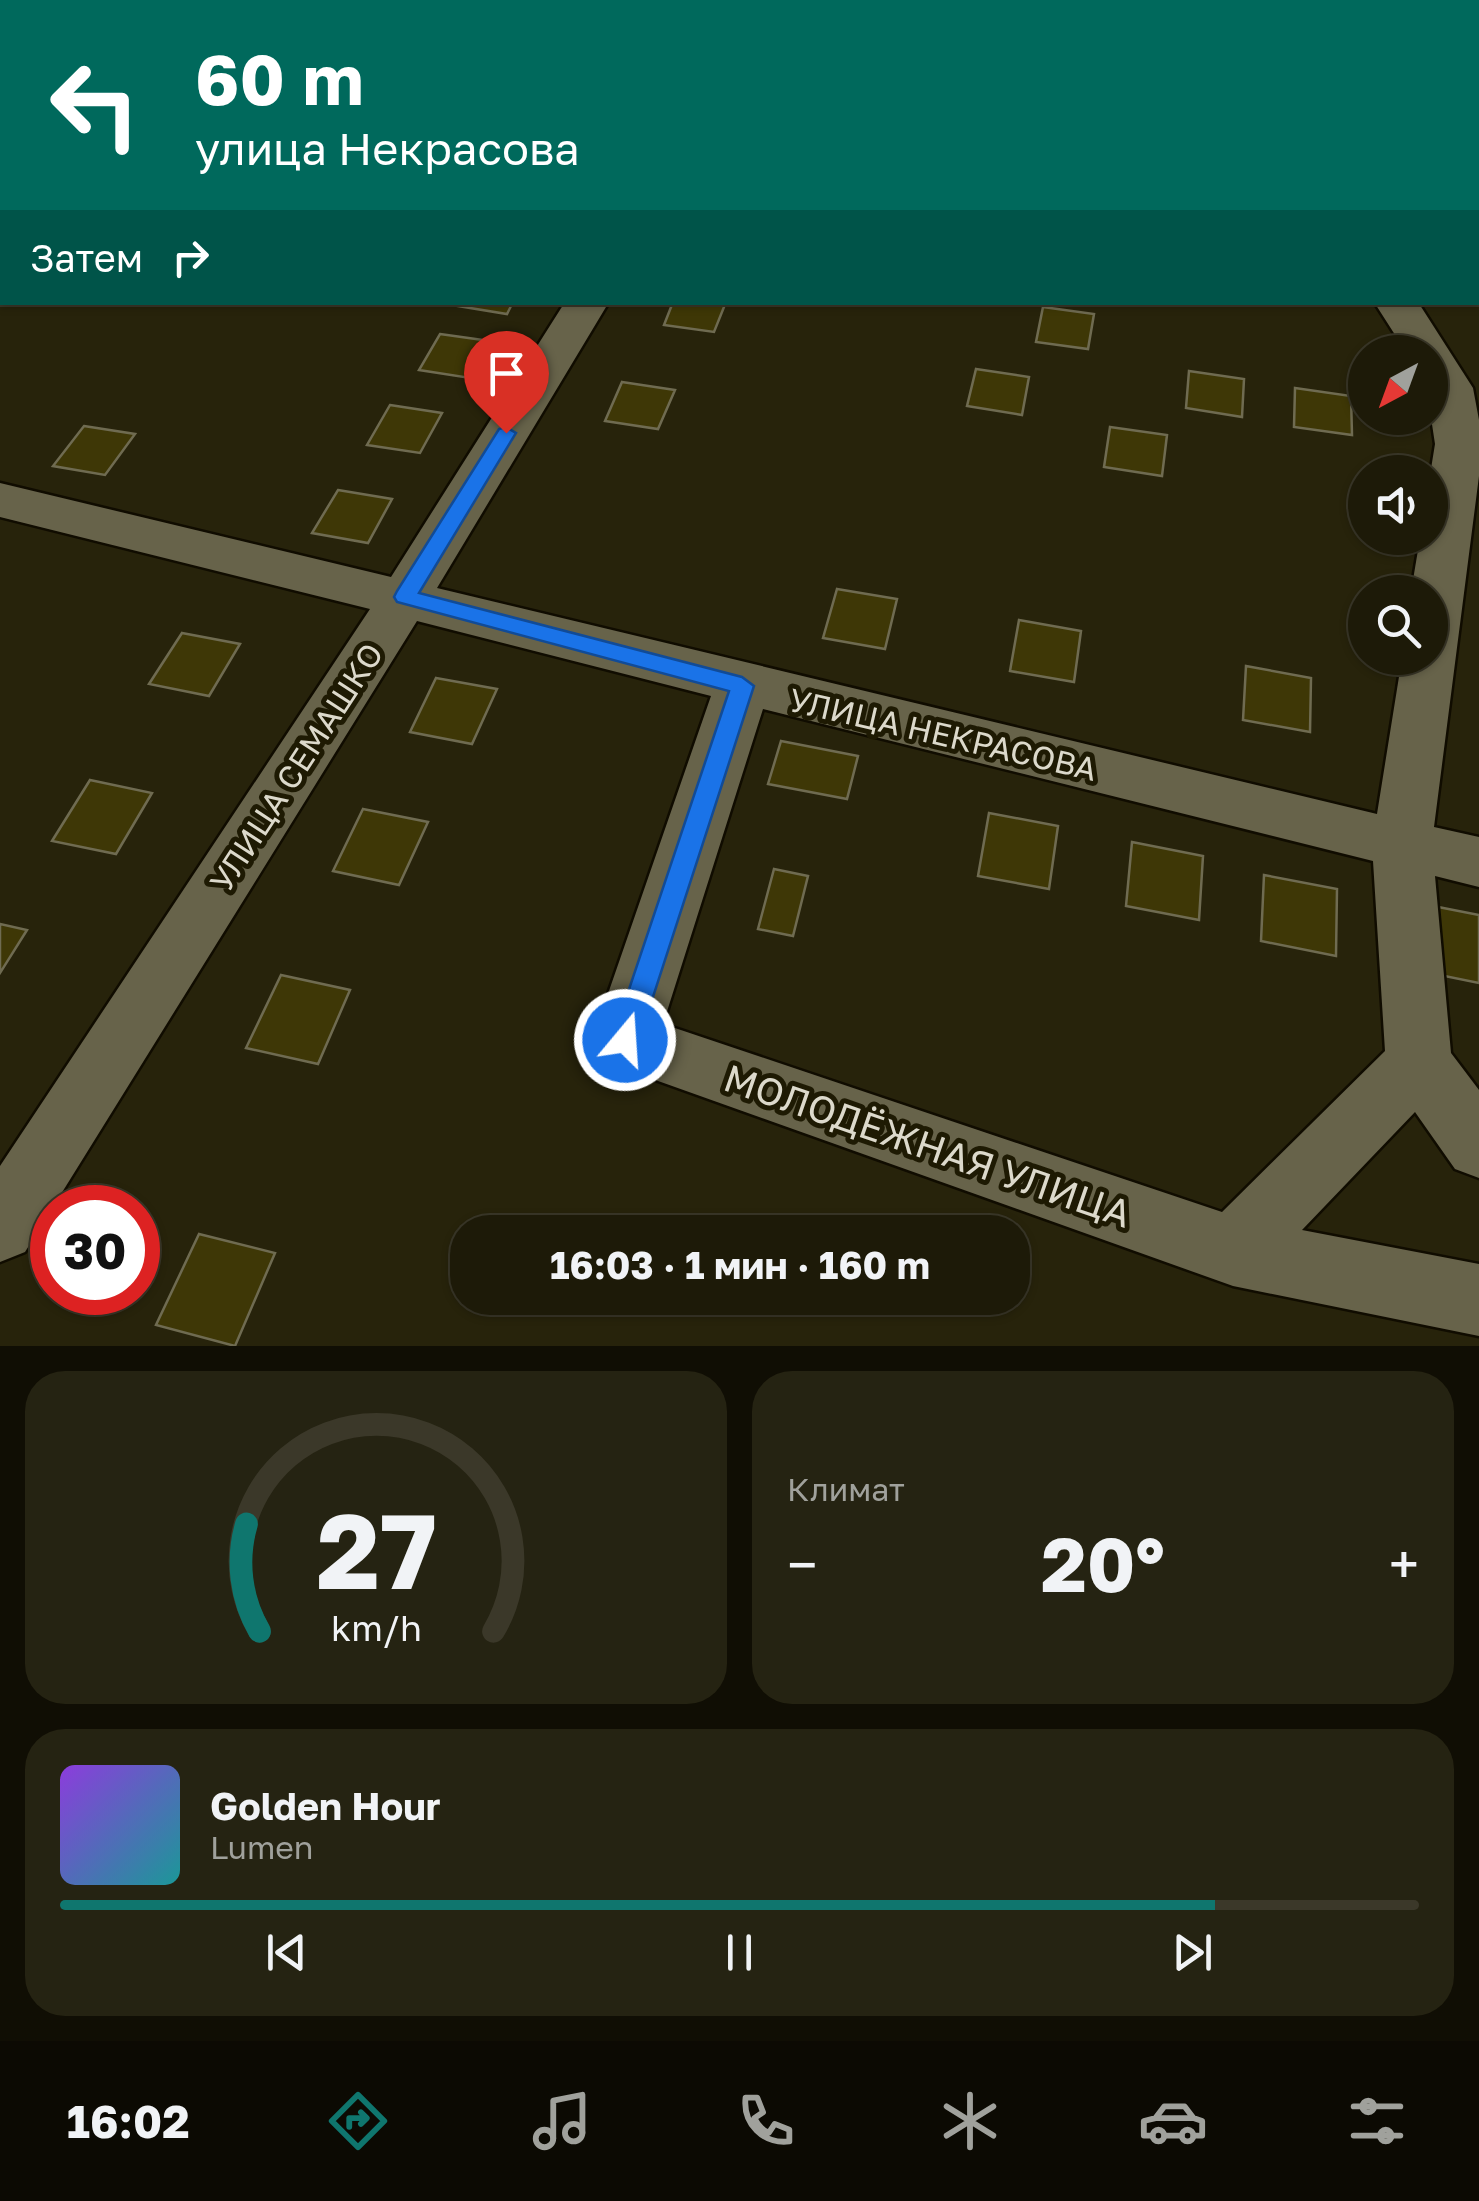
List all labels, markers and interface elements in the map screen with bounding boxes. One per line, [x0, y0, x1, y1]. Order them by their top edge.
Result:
text: 60 m [195, 36, 364, 120]
icon: left [30, 40, 160, 170]
text: улица Некрасова [195, 121, 580, 175]
icon: right [163, 230, 218, 285]
text: Затем [30, 235, 143, 280]
pin [464, 331, 549, 434]
north arrow [1348, 335, 1448, 435]
map controls [1348, 335, 1448, 675]
icon: arrive [479, 346, 534, 401]
button: sound [1348, 455, 1448, 555]
button: search [1348, 575, 1448, 675]
street label: УЛИЦА СЕМАШКО [202, 636, 390, 898]
street label: УЛИЦА НЕКРАСОВА [785, 680, 1101, 788]
position arrow [573, 988, 677, 1092]
street label: МОЛОДЁЖНАЯ УЛИЦА [719, 1054, 1137, 1236]
speed limit sign: 30 [30, 1185, 160, 1315]
text: 16:03 · 1 мин · 160 m [550, 1242, 930, 1287]
text: Климат [787, 1470, 905, 1508]
text: 27 [316, 1487, 436, 1612]
text: 20° [1041, 1518, 1165, 1609]
text: − [787, 1531, 817, 1597]
text: + [1389, 1531, 1419, 1597]
text: km/h [331, 1606, 421, 1649]
text: Golden Hour [210, 1783, 441, 1828]
text: Lumen [210, 1828, 314, 1866]
icon: previous [259, 1925, 314, 1980]
icon: pause [712, 1925, 767, 1980]
icon: next [1165, 1925, 1220, 1980]
icon: directions [323, 2086, 393, 2156]
icon: music [527, 2086, 597, 2156]
icon: phone [731, 2086, 801, 2156]
icon: climate [935, 2086, 1005, 2156]
icon: car [1138, 2086, 1208, 2156]
icon: filters [1342, 2086, 1412, 2156]
text: 16:02 [67, 2094, 190, 2148]

